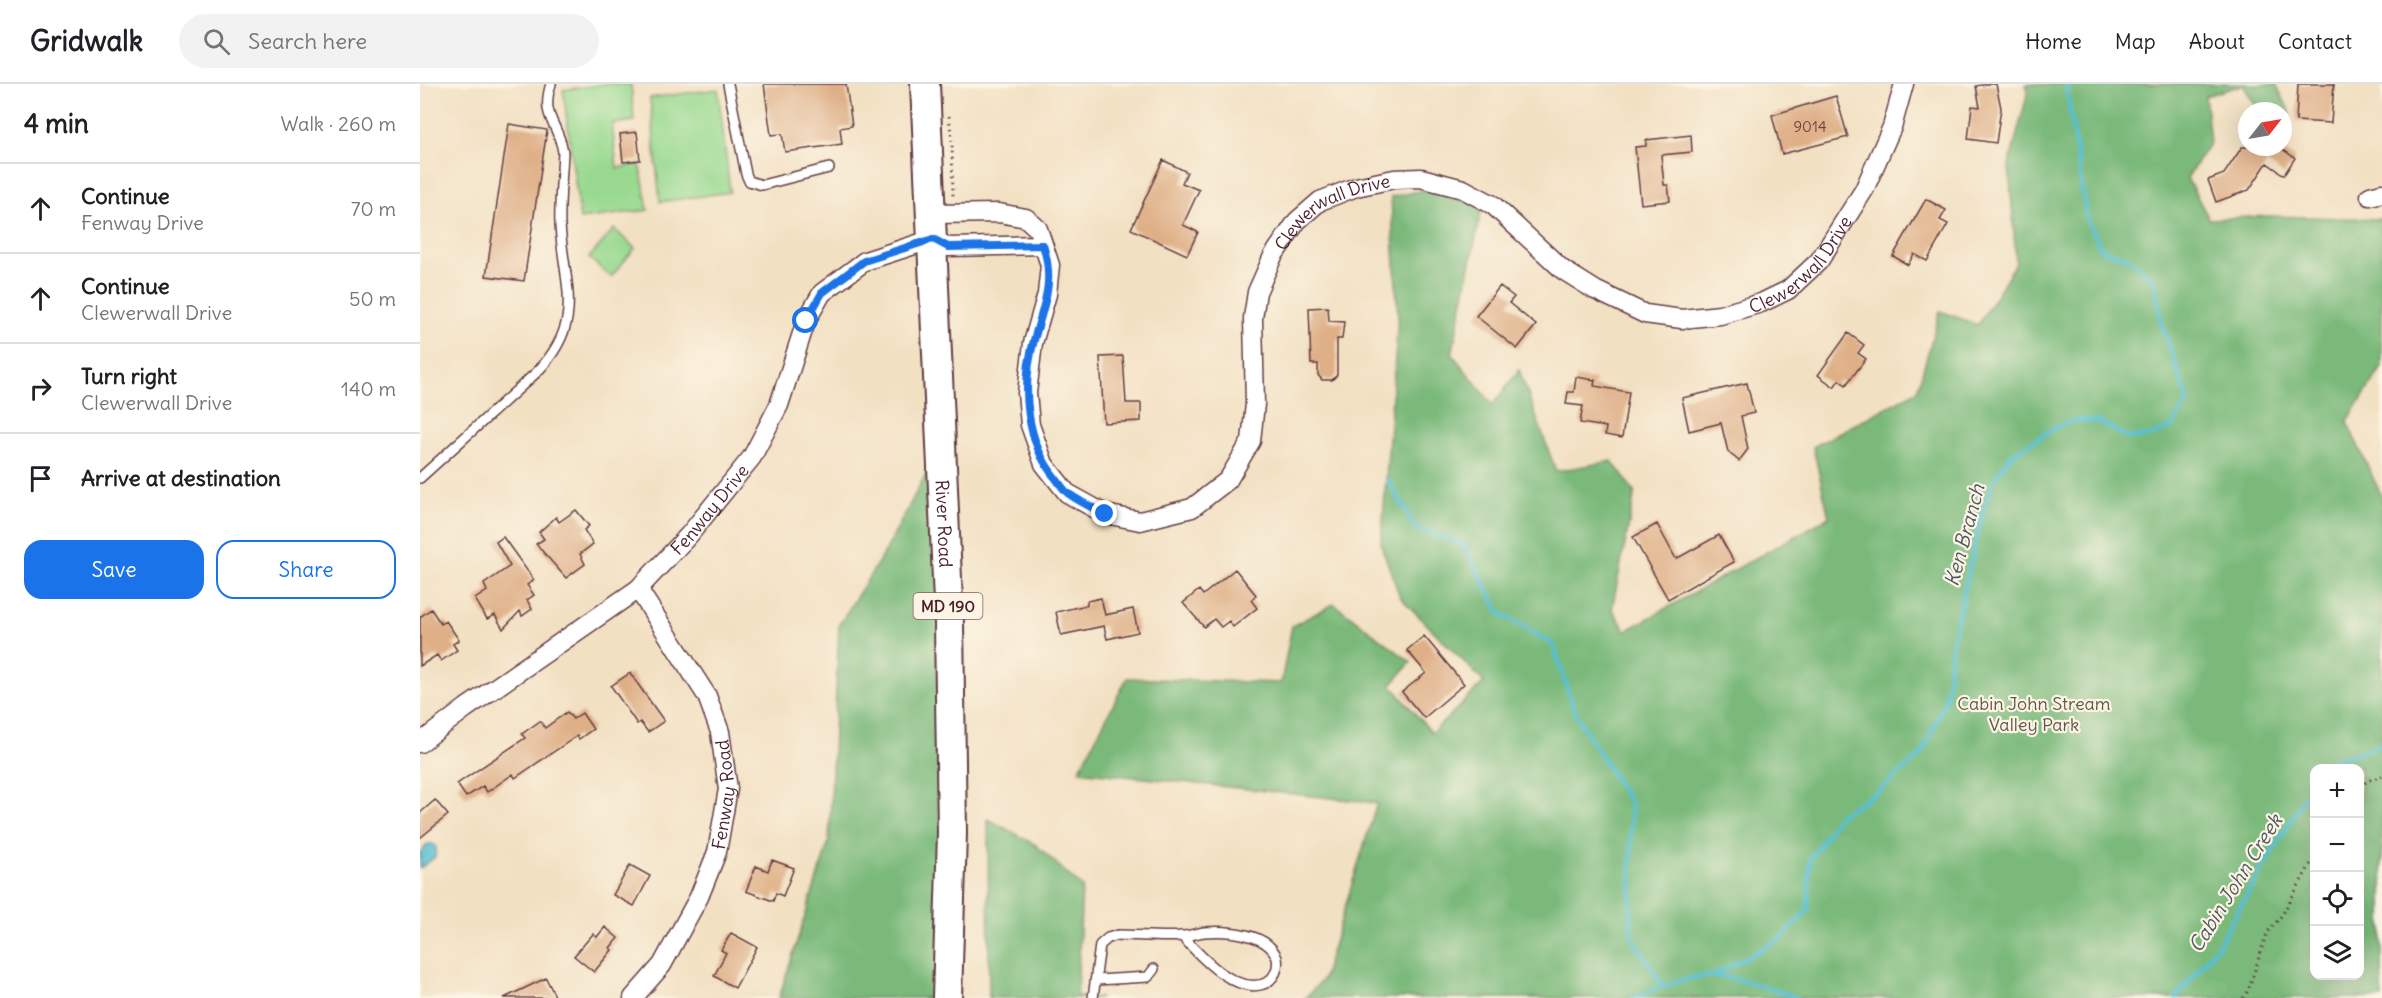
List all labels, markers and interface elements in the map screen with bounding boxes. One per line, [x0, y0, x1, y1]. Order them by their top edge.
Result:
search box [179, 14, 599, 68]
text: Gridwalk [30, 23, 143, 59]
icon: search [200, 25, 233, 58]
text: Search here [248, 27, 367, 55]
text: Home [2025, 28, 2082, 55]
text: Map [2115, 28, 2156, 55]
text: About [2189, 28, 2245, 55]
text: Contact [2278, 28, 2352, 55]
north arrow [2238, 102, 2292, 156]
text: 4 min [24, 107, 89, 140]
text: Walk · 260 m [280, 111, 396, 136]
house number: 9014 [1793, 117, 1827, 136]
street label: Clewerwall Drive [1269, 169, 1392, 255]
text: Continue [81, 182, 170, 210]
icon: ahead [24, 192, 57, 225]
text: 70 m [351, 196, 396, 221]
text: Fenway Drive [81, 210, 204, 235]
street label: Clewerwall Drive [1746, 211, 1856, 317]
text: Continue [81, 272, 170, 300]
icon: ahead [24, 282, 57, 315]
text: 50 m [349, 286, 396, 311]
text: Clewerwall Drive [81, 300, 232, 325]
route start [792, 307, 818, 333]
text: Turn right [81, 362, 177, 390]
icon: right [24, 372, 57, 405]
text: 140 m [341, 376, 396, 401]
text: Clewerwall Drive [81, 390, 232, 415]
street label: Fenway Drive [665, 459, 753, 559]
icon: arrive [24, 462, 57, 495]
text: Arrive at destination [81, 464, 281, 492]
street label: River Road [931, 479, 958, 568]
water label: Ken Branch [1938, 481, 1990, 589]
route end [1091, 500, 1117, 526]
button: Save [24, 540, 204, 599]
button: Share [216, 540, 396, 599]
road number: MD 190 [914, 593, 982, 619]
park label: Cabin John Stream Valley Park [1957, 692, 2111, 736]
street label: Fenway Road [706, 738, 740, 851]
map controls [2310, 764, 2364, 980]
button: + [2310, 764, 2364, 818]
water label: Cabin John Creek [2183, 808, 2288, 957]
button: − [2310, 818, 2364, 872]
button: locate [2310, 872, 2364, 926]
button: layers [2310, 926, 2364, 980]

